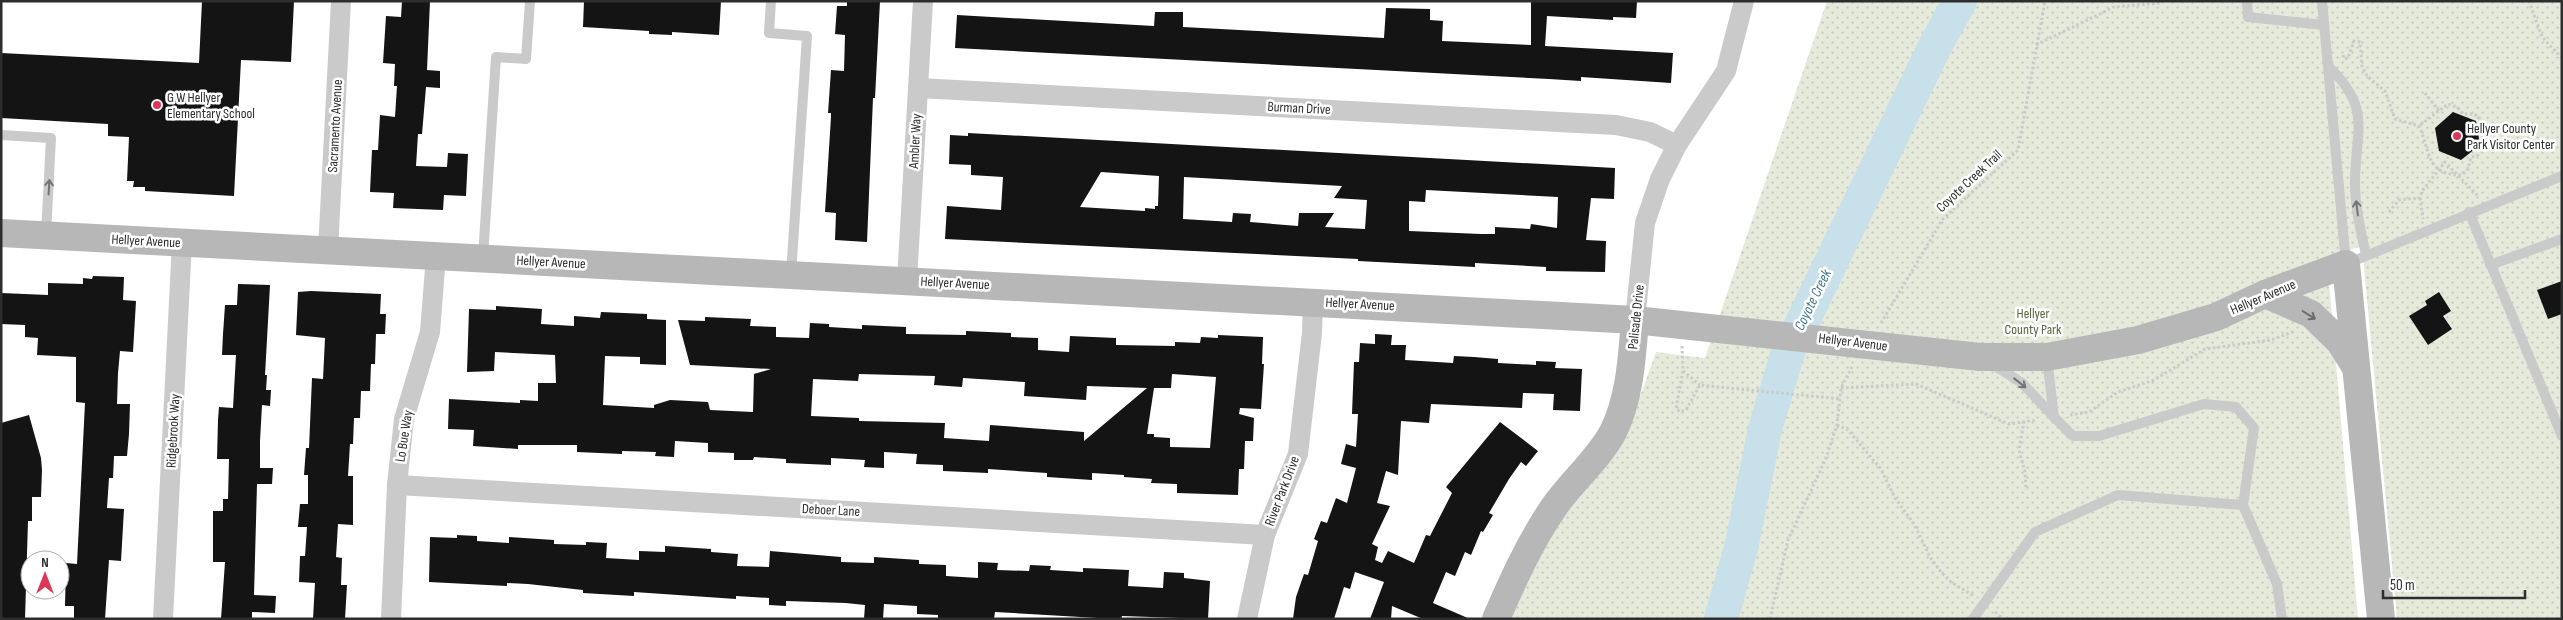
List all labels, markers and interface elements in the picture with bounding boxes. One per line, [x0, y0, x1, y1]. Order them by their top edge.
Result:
street label: Sacramento Avenue [324, 79, 346, 173]
place label: G W Hellyer Elementary School [167, 89, 255, 122]
street label: Burman Drive [1267, 98, 1331, 118]
marker: G W Hellyer Elementary School [151, 99, 163, 111]
street label: Ambler Way [905, 113, 925, 170]
place label: Hellyer County Park Visitor Center [2467, 120, 2555, 153]
marker: Hellyer County Park Visitor Center [2451, 130, 2463, 142]
street label: Coyote Creek Trail [1933, 146, 2005, 216]
one-way arrow [44, 179, 53, 195]
one-way arrow [2352, 200, 2362, 216]
street label: Hellyer Avenue [111, 231, 181, 251]
street label: Hellyer Avenue [516, 252, 586, 272]
water label: Coyote Creek [1790, 266, 1836, 334]
street label: Hellyer Avenue [920, 273, 990, 293]
street label: Hellyer Avenue [2228, 276, 2298, 318]
street label: Palisade Drive [1624, 284, 1648, 350]
street label: Hellyer Avenue [1325, 294, 1395, 314]
park label: Hellyer County Park [2005, 305, 2062, 338]
one-way arrow [2302, 309, 2316, 320]
street label: Hellyer Avenue [1818, 329, 1888, 355]
one-way arrow [2014, 378, 2027, 389]
street label: Ridgebrook Way [163, 393, 183, 469]
street label: Lo Bue Way [392, 408, 417, 463]
street label: River Park Drive [1261, 454, 1303, 528]
street label: Deboer Lane [801, 500, 861, 520]
north arrow [20, 550, 70, 600]
text: N [41, 554, 49, 571]
scale bar [2383, 568, 2526, 600]
text: 50 m [2390, 576, 2415, 595]

